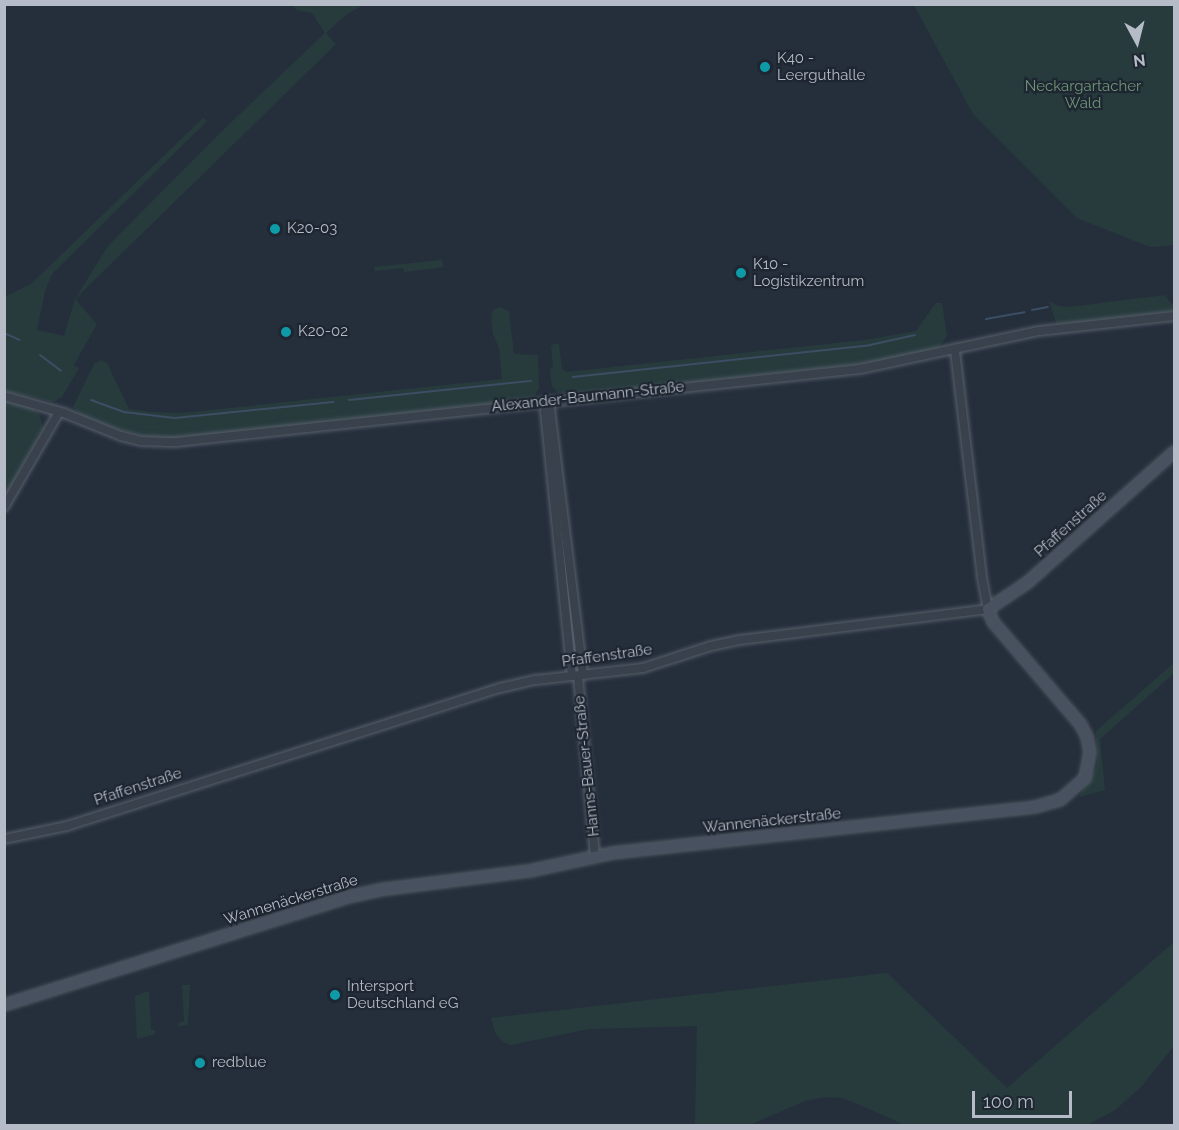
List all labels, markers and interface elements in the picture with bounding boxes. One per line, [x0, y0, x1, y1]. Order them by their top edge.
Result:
north arrow [1107, 12, 1167, 72]
place label: K40 - Leerguthalle [777, 49, 865, 84]
text: N [1132, 50, 1146, 71]
marker: K40 - Leerguthalle [758, 60, 772, 74]
park label: Neckargartacher Wald [1025, 77, 1141, 112]
place label: K20-03 [287, 220, 337, 238]
marker: K20-03 [268, 222, 282, 236]
place label: K10 - Logistikzentrum [753, 255, 864, 290]
marker: K10 - Logistikzentrum [734, 266, 748, 280]
place label: K20-02 [298, 323, 348, 341]
marker: K20-02 [279, 325, 293, 339]
street label: Alexander-Baumann-Straße [491, 378, 685, 416]
street label: Pfaffenstraße [1031, 487, 1111, 561]
street label: Pfaffenstraße [561, 641, 653, 671]
street label: Hanns-Bauer-Straße [571, 695, 603, 837]
street label: Pfaffenstraße [92, 764, 184, 810]
street label: Wannenäckerstraße [702, 805, 842, 837]
street label: Wannenäckerstraße [222, 871, 360, 929]
place label: Intersport Deutschland eG [347, 977, 458, 1012]
marker: Intersport Deutschland eG [328, 988, 342, 1002]
place label: redblue [212, 1054, 266, 1072]
marker: redblue [193, 1056, 207, 1070]
scale bar [975, 1079, 1076, 1117]
text: 100 m [983, 1091, 1034, 1112]

